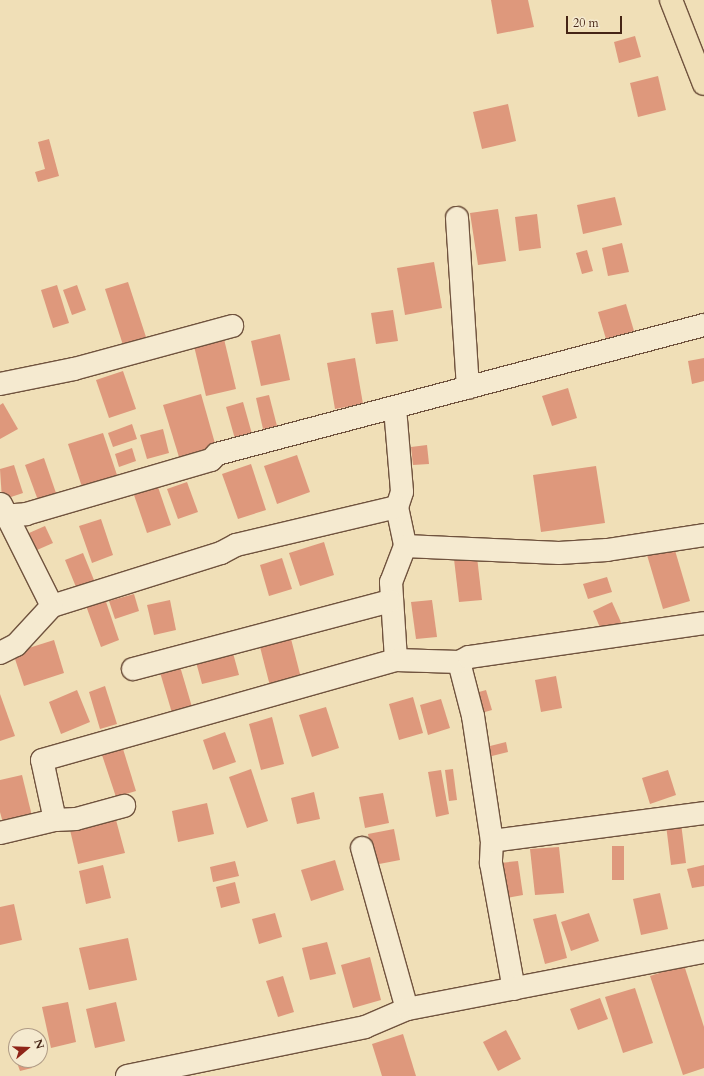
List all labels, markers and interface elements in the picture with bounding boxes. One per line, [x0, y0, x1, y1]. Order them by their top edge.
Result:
scale bar [568, 8, 624, 34]
text: 20 m [573, 15, 599, 31]
north arrow [8, 1028, 48, 1068]
text: N [30, 1037, 48, 1051]

